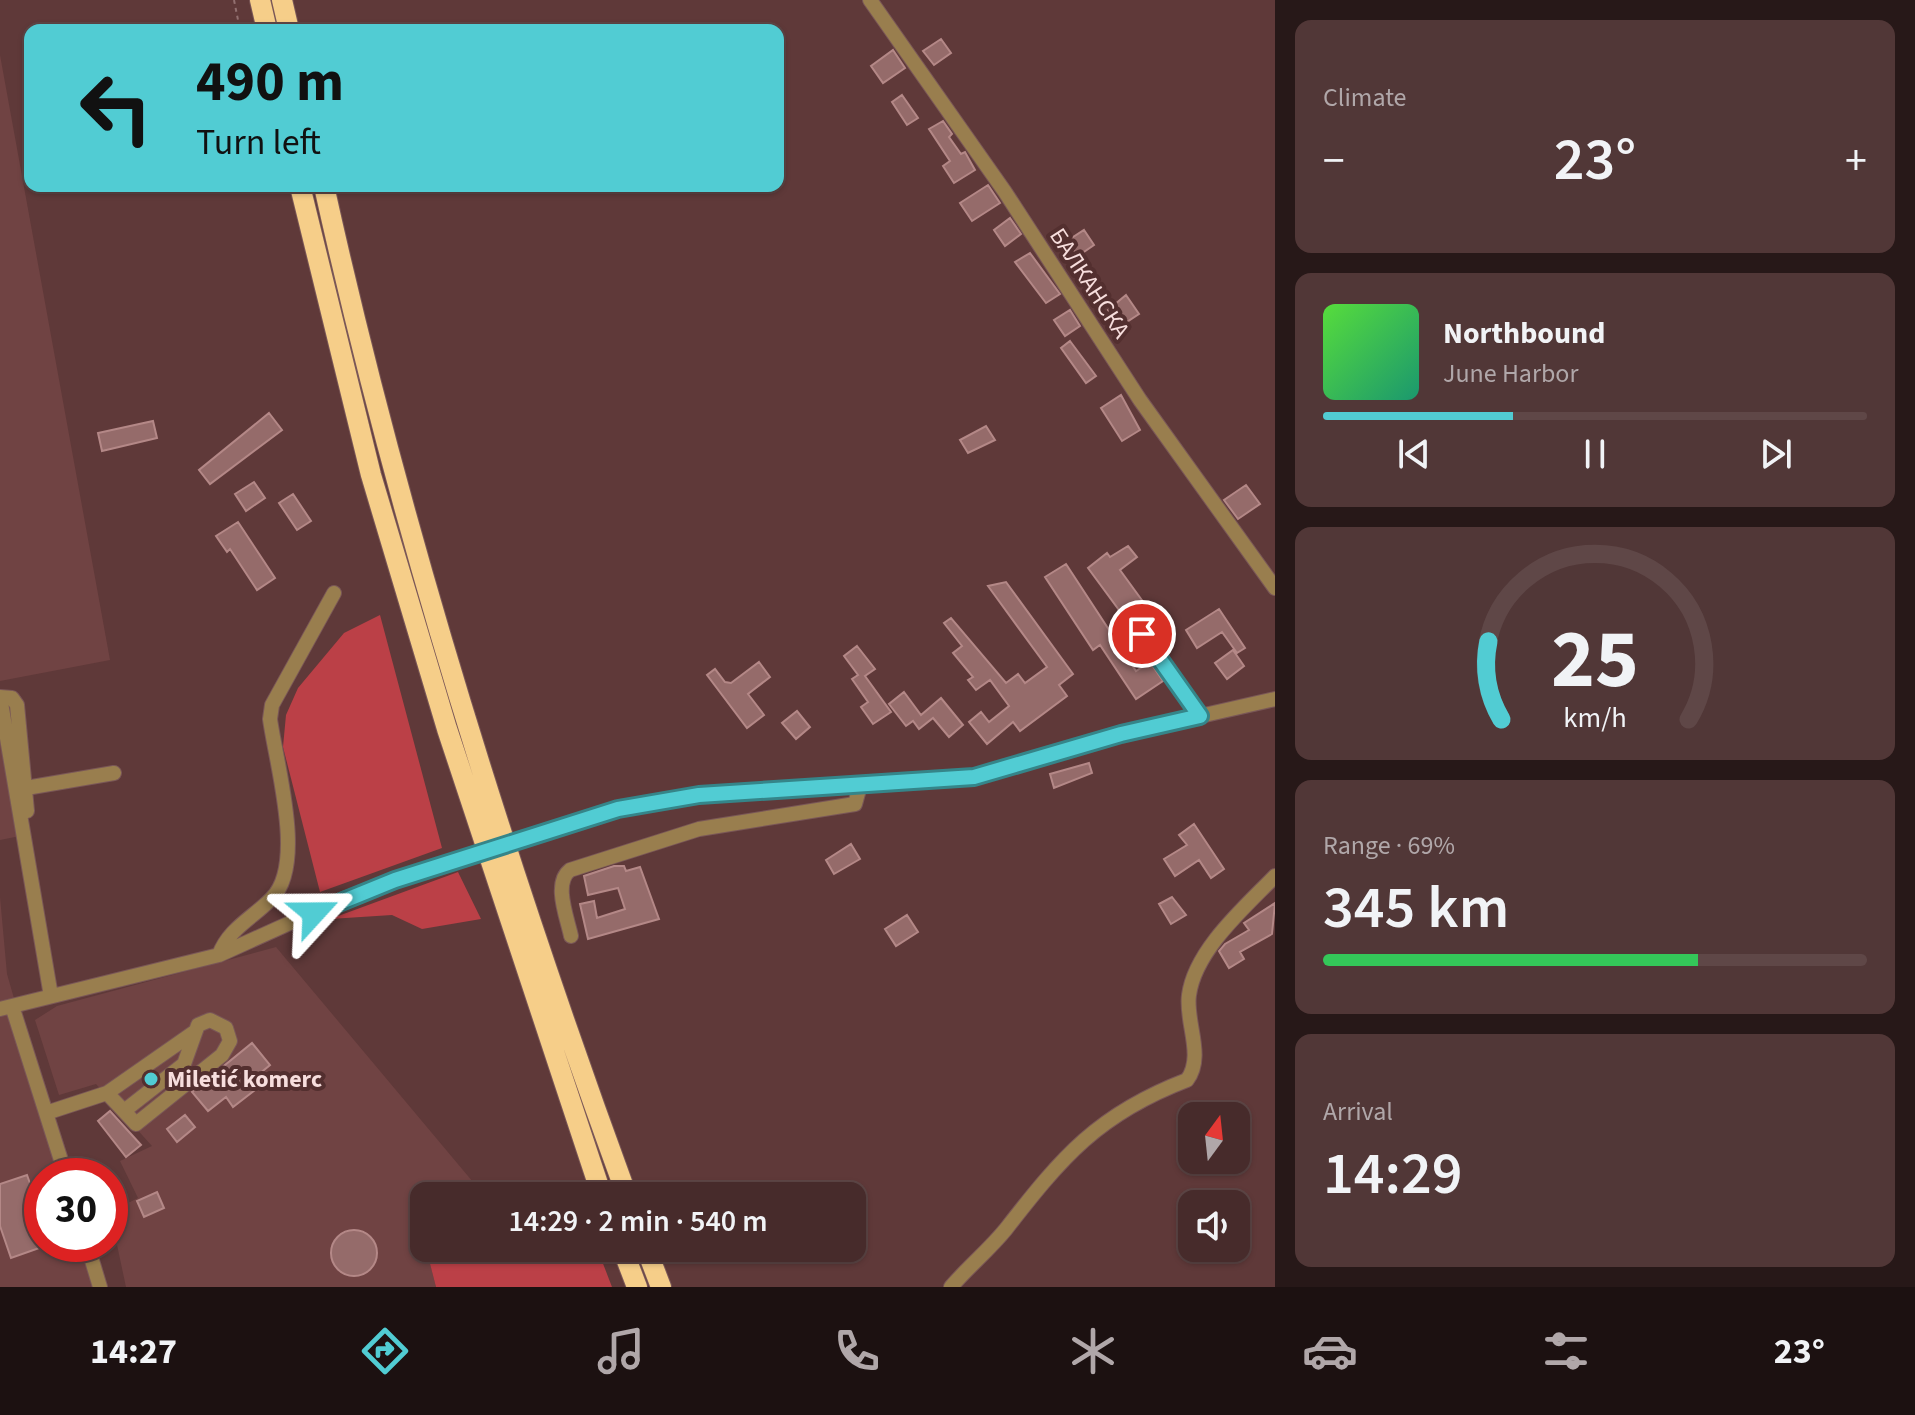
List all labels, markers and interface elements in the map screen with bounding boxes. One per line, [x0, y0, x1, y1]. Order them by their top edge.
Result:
text: 490 m [196, 43, 344, 122]
icon: left [64, 56, 168, 160]
text: Climate [1323, 79, 1407, 116]
text: Turn left [196, 117, 321, 168]
text: 23° [1554, 118, 1636, 203]
text: − [1323, 130, 1345, 193]
text: + [1845, 130, 1867, 193]
street label: БАЛКАНСКА [1041, 221, 1138, 345]
text: Northbound [1443, 312, 1605, 355]
text: June Harbor [1443, 355, 1579, 392]
icon: previous [1392, 432, 1436, 476]
icon: pause [1573, 432, 1617, 476]
icon: next [1754, 432, 1798, 476]
pin [1108, 600, 1176, 668]
text: 25 [1551, 600, 1639, 718]
icon: arrive [1120, 612, 1164, 656]
text: km/h [1563, 698, 1627, 738]
text: Range · 69% [1323, 827, 1455, 864]
text: 345 km [1323, 866, 1509, 951]
position arrow [272, 871, 356, 955]
place label: Miletić komerc [167, 1062, 322, 1097]
marker: Miletić komerc [142, 1070, 160, 1088]
text: Arrival [1323, 1093, 1393, 1130]
north arrow [1178, 1102, 1250, 1174]
map controls [1178, 1102, 1250, 1262]
text: 14:29 [1323, 1132, 1463, 1217]
speed limit sign: 30 [24, 1158, 128, 1262]
button: sound [1178, 1190, 1250, 1262]
text: 14:29 · 2 min · 540 m [508, 1200, 768, 1243]
icon: directions [357, 1323, 413, 1379]
icon: music [593, 1323, 649, 1379]
icon: phone [829, 1323, 885, 1379]
icon: climate [1065, 1323, 1121, 1379]
icon: car [1302, 1323, 1358, 1379]
icon: filters [1538, 1323, 1594, 1379]
text: 14:27 [90, 1326, 177, 1377]
text: 23° [1774, 1326, 1825, 1377]

